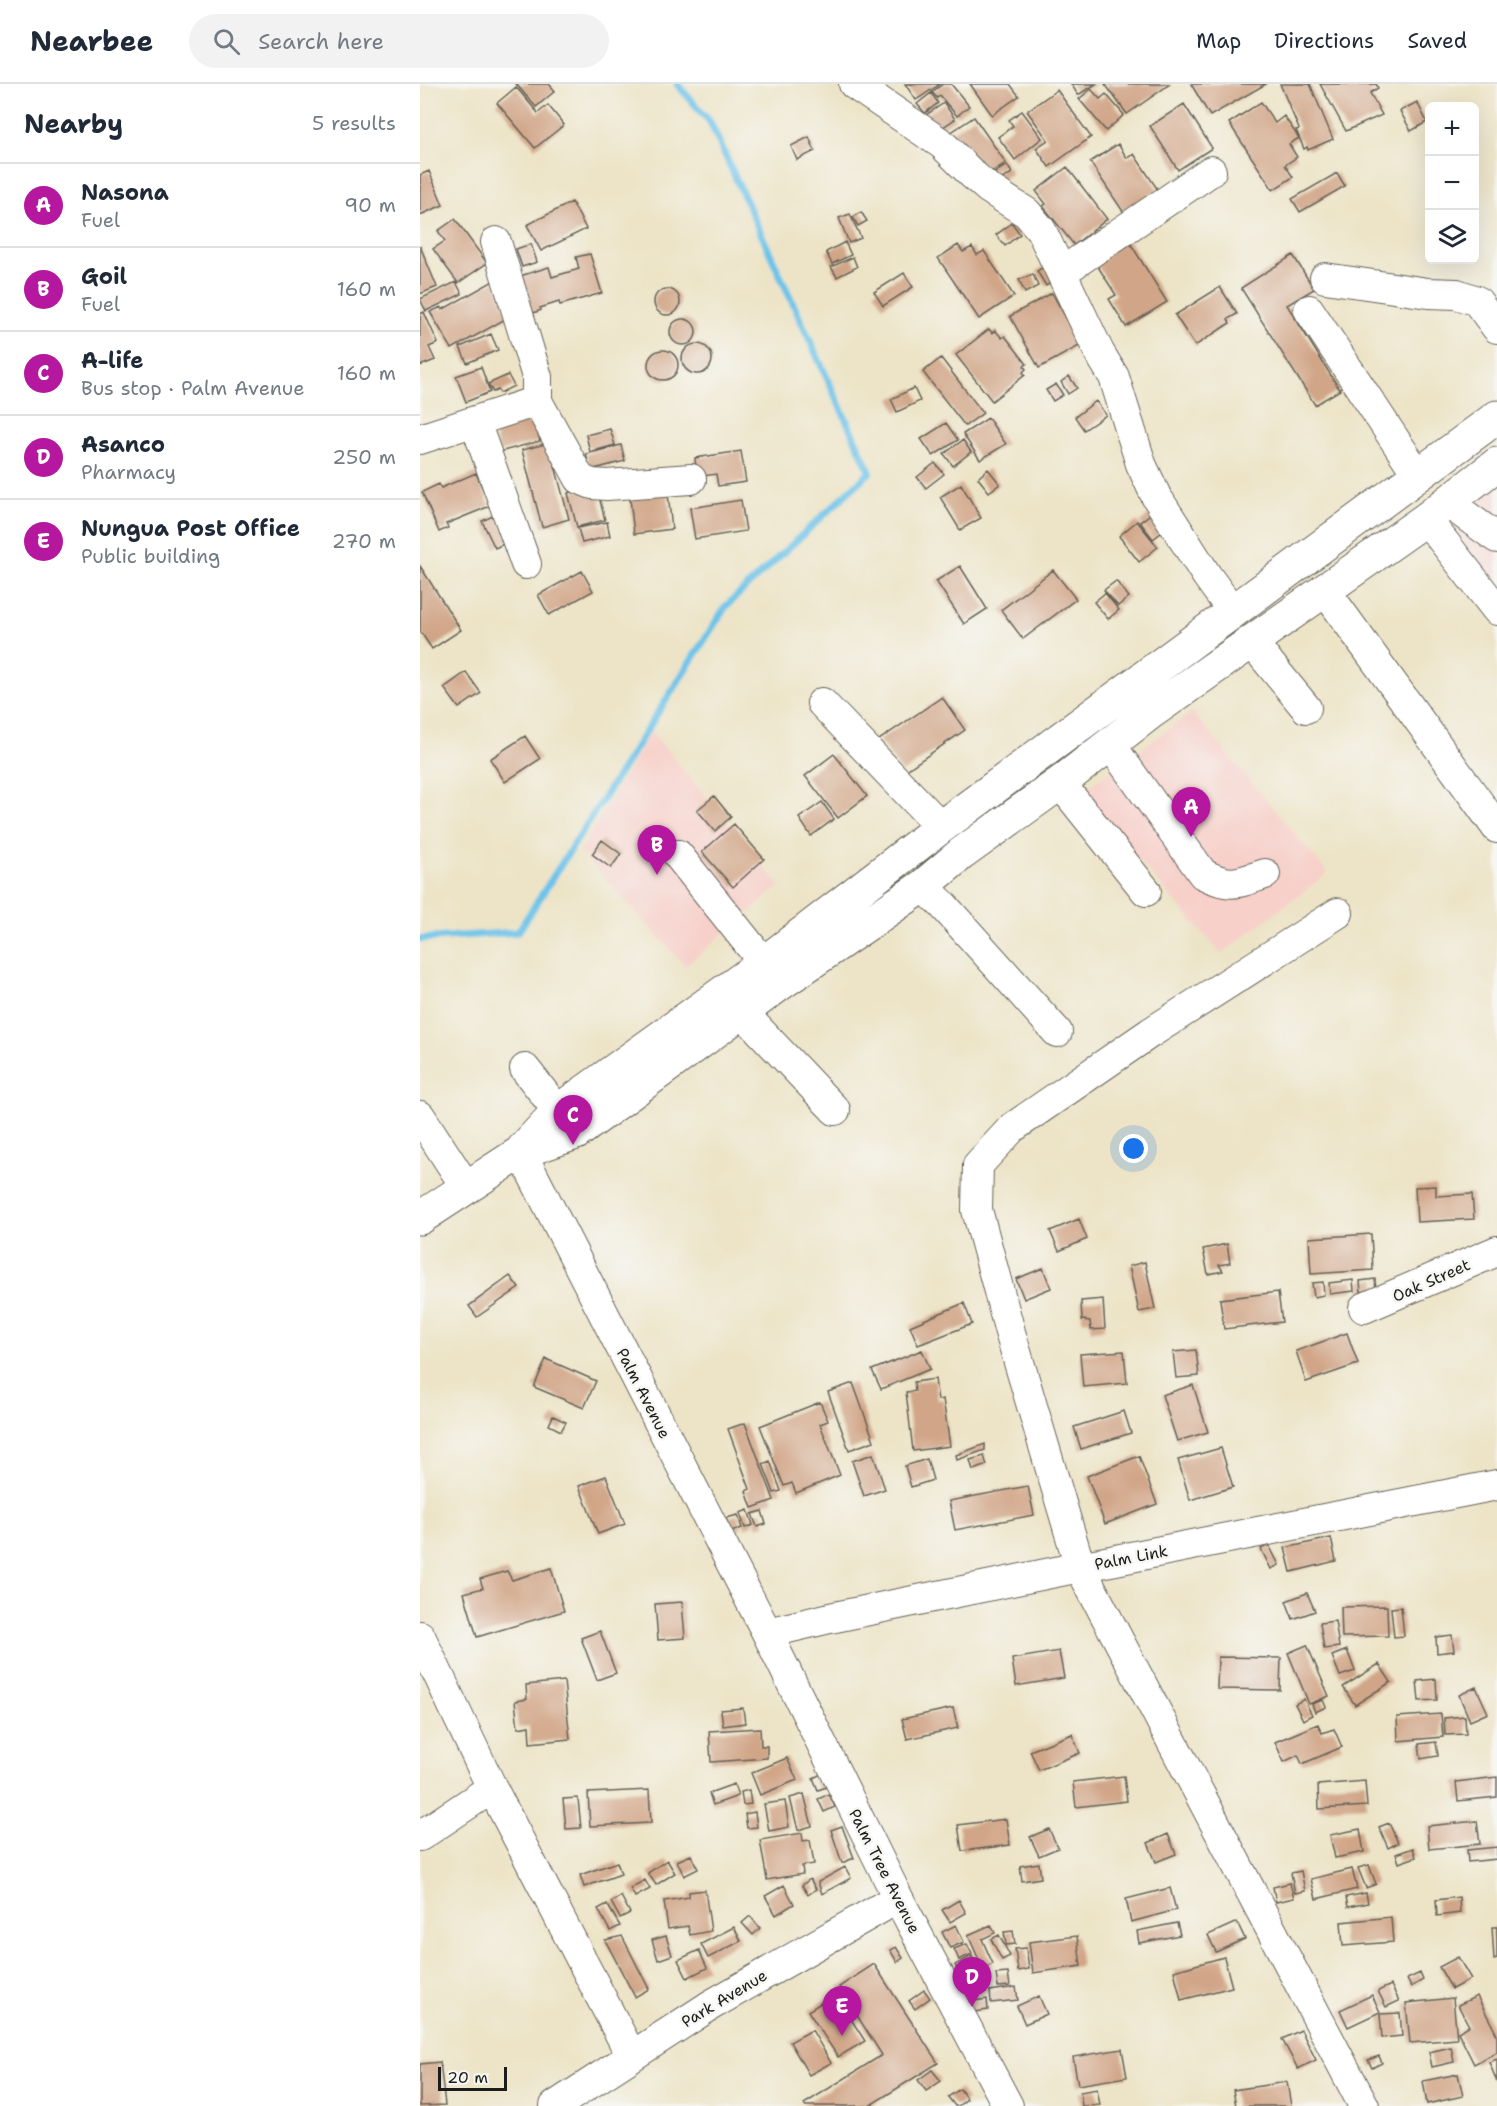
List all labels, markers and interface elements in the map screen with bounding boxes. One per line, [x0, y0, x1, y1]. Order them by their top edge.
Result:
search box [189, 14, 609, 68]
text: Nearbee [30, 22, 153, 60]
icon: search [210, 25, 243, 58]
text: Search here [258, 27, 384, 56]
text: Map [1196, 27, 1241, 55]
text: Directions [1274, 27, 1374, 55]
text: Saved [1407, 27, 1467, 55]
map controls [1425, 102, 1479, 264]
button: + [1425, 102, 1479, 156]
text: Nearby [24, 106, 123, 141]
text: 5 results [312, 110, 396, 136]
button: − [1425, 156, 1479, 210]
text: Nasona [81, 178, 169, 207]
text: A [36, 192, 51, 218]
text: 90 m [344, 192, 396, 218]
text: Fuel [81, 207, 120, 233]
button: layers [1425, 210, 1479, 264]
text: Goil [81, 262, 127, 291]
text: B [37, 276, 50, 302]
text: 160 m [337, 276, 396, 302]
text: Fuel [81, 291, 120, 317]
text: A-life [81, 346, 143, 375]
text: C [37, 360, 50, 386]
text: 160 m [337, 360, 396, 386]
text: Bus stop · Palm Avenue [81, 375, 305, 401]
text: Asanco [81, 430, 165, 459]
text: D [36, 444, 51, 470]
text: 250 m [332, 444, 396, 470]
text: Pharmacy [81, 459, 176, 485]
text: Nungua Post Office [81, 514, 300, 543]
text: E [37, 528, 50, 554]
text: 270 m [332, 528, 396, 554]
text: Public building [81, 543, 220, 569]
pin: A [1172, 788, 1210, 837]
pin: B [638, 826, 676, 875]
pin: C [554, 1096, 592, 1145]
your location [1119, 1134, 1148, 1163]
street label: Oak Street [1389, 1254, 1473, 1307]
street label: Palm Avenue [612, 1344, 675, 1442]
street label: Palm Link [1093, 1540, 1169, 1575]
street label: Palm Tree Avenue [844, 1805, 925, 1937]
pin: D [952, 1958, 992, 2007]
street label: Park Avenue [678, 1965, 771, 2032]
pin: E [822, 1986, 862, 2036]
scale bar [438, 2064, 507, 2092]
text: 20 m [447, 2067, 488, 2088]

